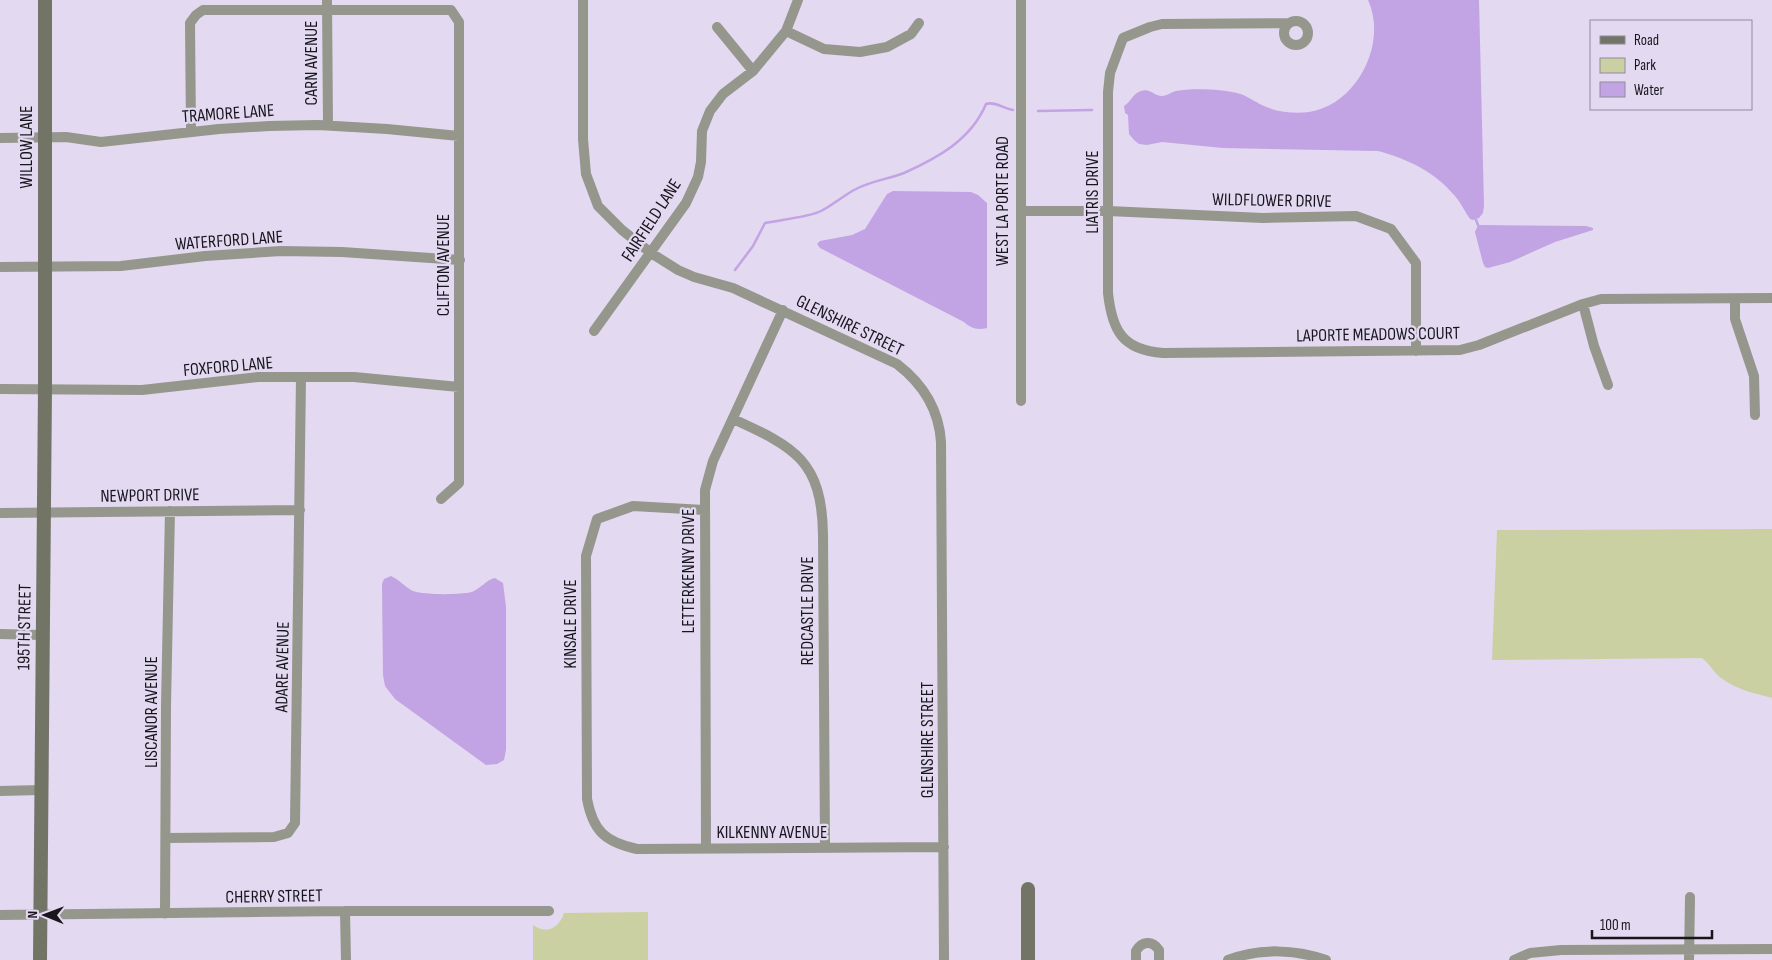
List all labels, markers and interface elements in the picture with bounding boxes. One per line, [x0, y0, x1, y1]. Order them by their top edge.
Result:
street label: CARN AVENUE [301, 20, 322, 106]
legend [1590, 20, 1752, 110]
text: Road [1634, 31, 1659, 50]
text: Park [1634, 56, 1656, 75]
text: Water [1634, 81, 1665, 100]
street label: TRAMORE LANE [181, 100, 275, 127]
street label: WILLOW LANE [16, 106, 37, 188]
street label: WEST LA PORTE ROAD [992, 136, 1013, 266]
street label: LIATRIS DRIVE [1082, 150, 1103, 234]
street label: FAIRFIELD LANE [617, 175, 686, 265]
street label: WILDFLOWER DRIVE [1212, 189, 1332, 212]
street label: CLIFTON AVENUE [433, 214, 454, 316]
street label: WATERFORD LANE [174, 226, 284, 255]
street label: GLENSHIRE STREET [793, 290, 907, 360]
street label: LAPORTE MEADOWS COURT [1296, 323, 1460, 346]
street label: FOXFORD LANE [182, 352, 274, 381]
street label: NEWPORT DRIVE [100, 484, 200, 507]
street label: LETTERKENNY DRIVE [678, 508, 699, 634]
street label: REDCASTLE DRIVE [797, 556, 818, 666]
street label: KINSALE DRIVE [560, 579, 581, 669]
street label: 195TH STREET [13, 584, 36, 670]
street label: ADARE AVENUE [271, 621, 294, 714]
street label: LISCANOR AVENUE [141, 656, 162, 768]
street label: GLENSHIRE STREET [917, 682, 938, 798]
street label: KILKENNY AVENUE [717, 822, 827, 843]
street label: CHERRY STREET [225, 885, 323, 908]
north arrow [20, 890, 70, 940]
scale bar [1592, 908, 1712, 940]
text: N [24, 911, 41, 919]
text: 100 m [1600, 916, 1631, 935]

